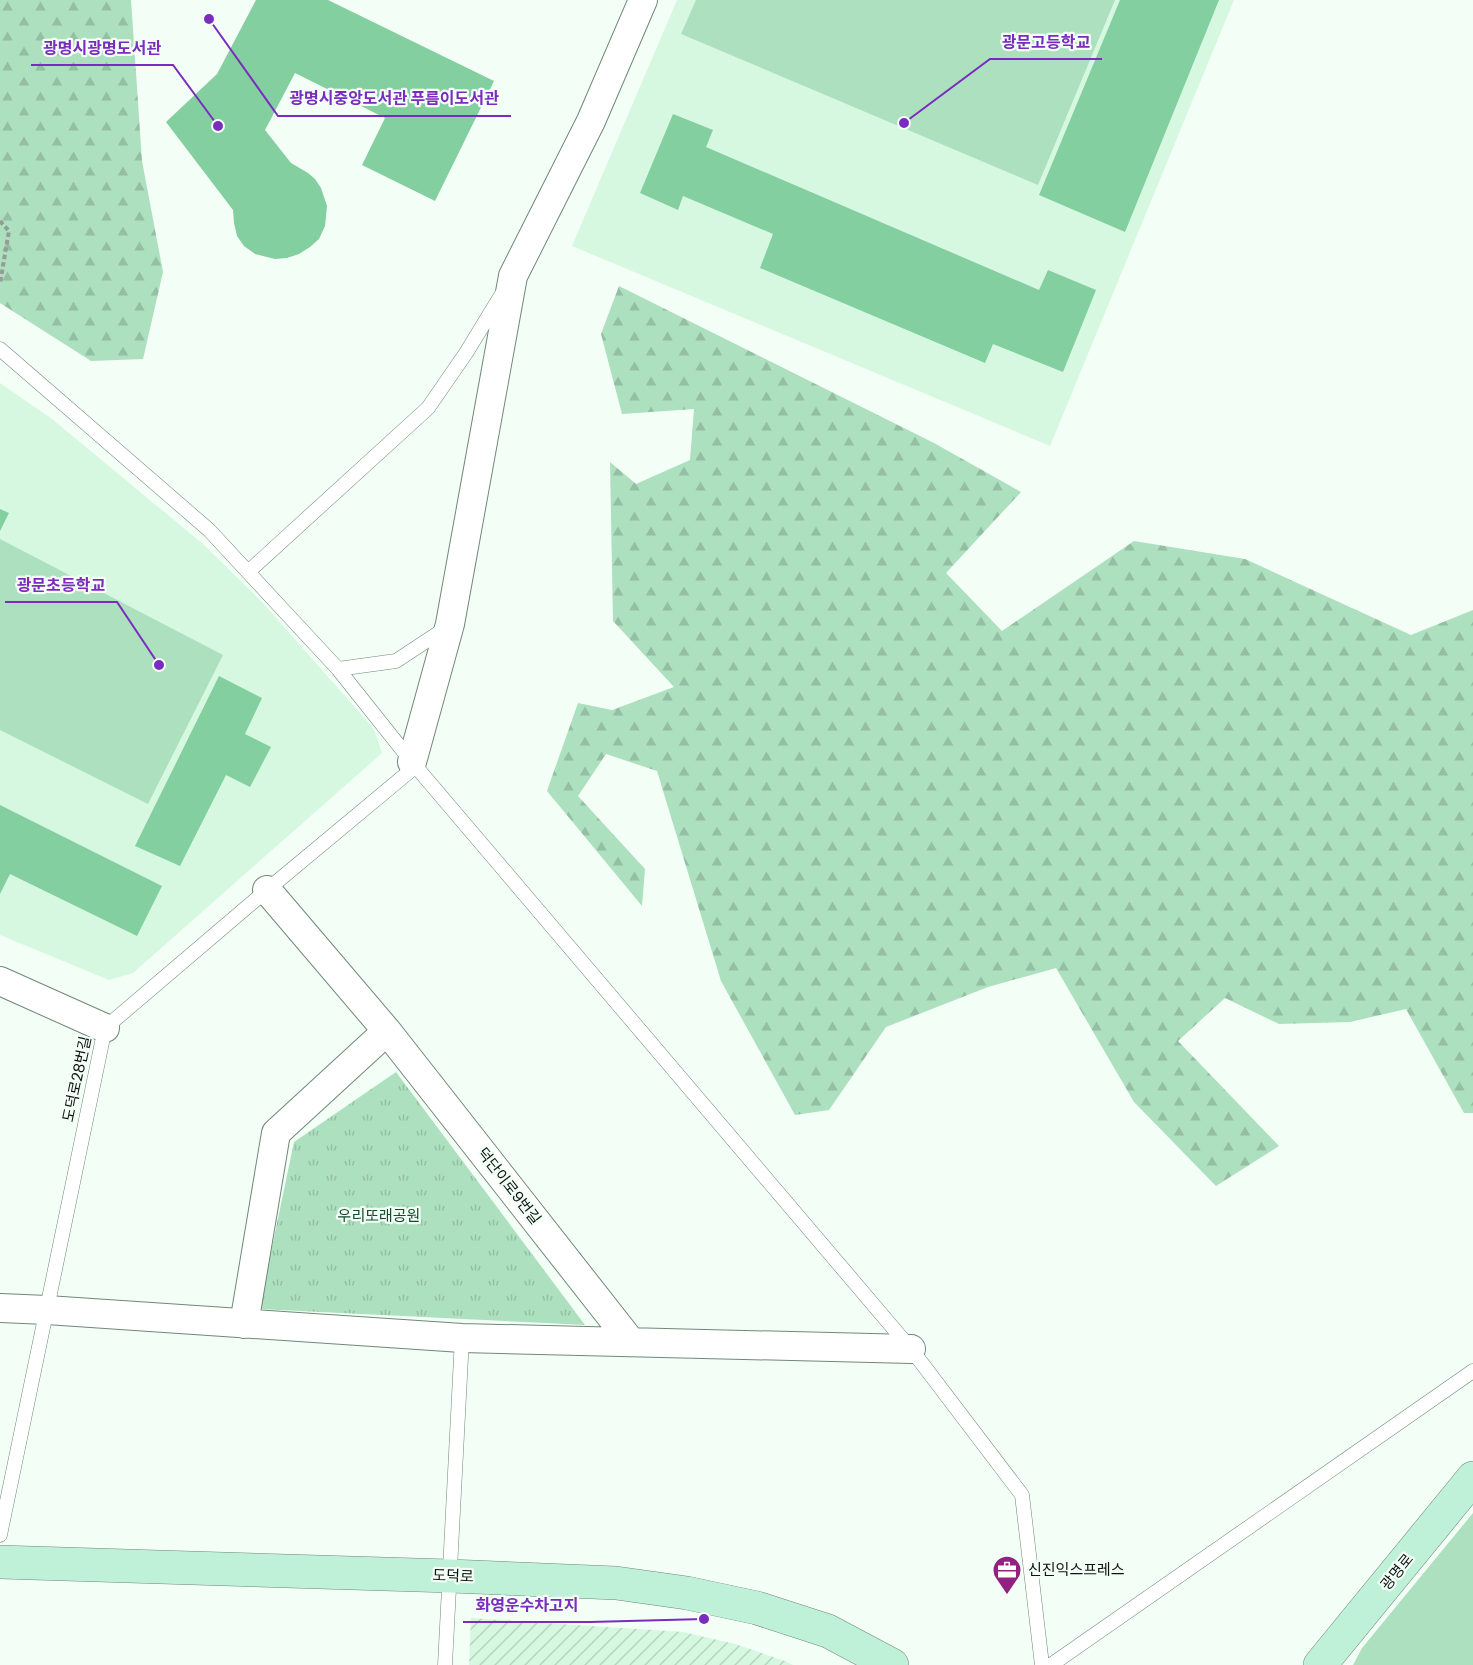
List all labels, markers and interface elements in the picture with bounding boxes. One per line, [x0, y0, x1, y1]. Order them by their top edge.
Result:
callout: 광문고등학교 [990, 25, 1102, 59]
callout: 광명시광명도서관 [31, 31, 173, 65]
text: 광문고등학교 [1002, 31, 1090, 54]
text: 광명시광명도서관 [43, 37, 161, 60]
callout: 광명시중앙도서관 푸름이도서관 [278, 82, 511, 116]
text: 광명시중앙도서관 푸름이도서관 [289, 87, 499, 110]
callout: 광문초등학교 [5, 568, 117, 602]
text: 광문초등학교 [17, 574, 105, 597]
street label: 도덕로28번길 [57, 1034, 96, 1124]
street label: 덕단이로9번길 [473, 1143, 546, 1229]
park label: 우리또래공원 [338, 1205, 420, 1226]
street label: 광명로 [1375, 1549, 1418, 1594]
office icon: 신진익스프레스 [991, 1554, 1023, 1596]
place label: 신진익스프레스 [1028, 1559, 1125, 1580]
street label: 도덕로 [432, 1564, 474, 1587]
callout: 화영운수차고지 [463, 1588, 590, 1622]
text: 화영운수차고지 [475, 1594, 579, 1617]

